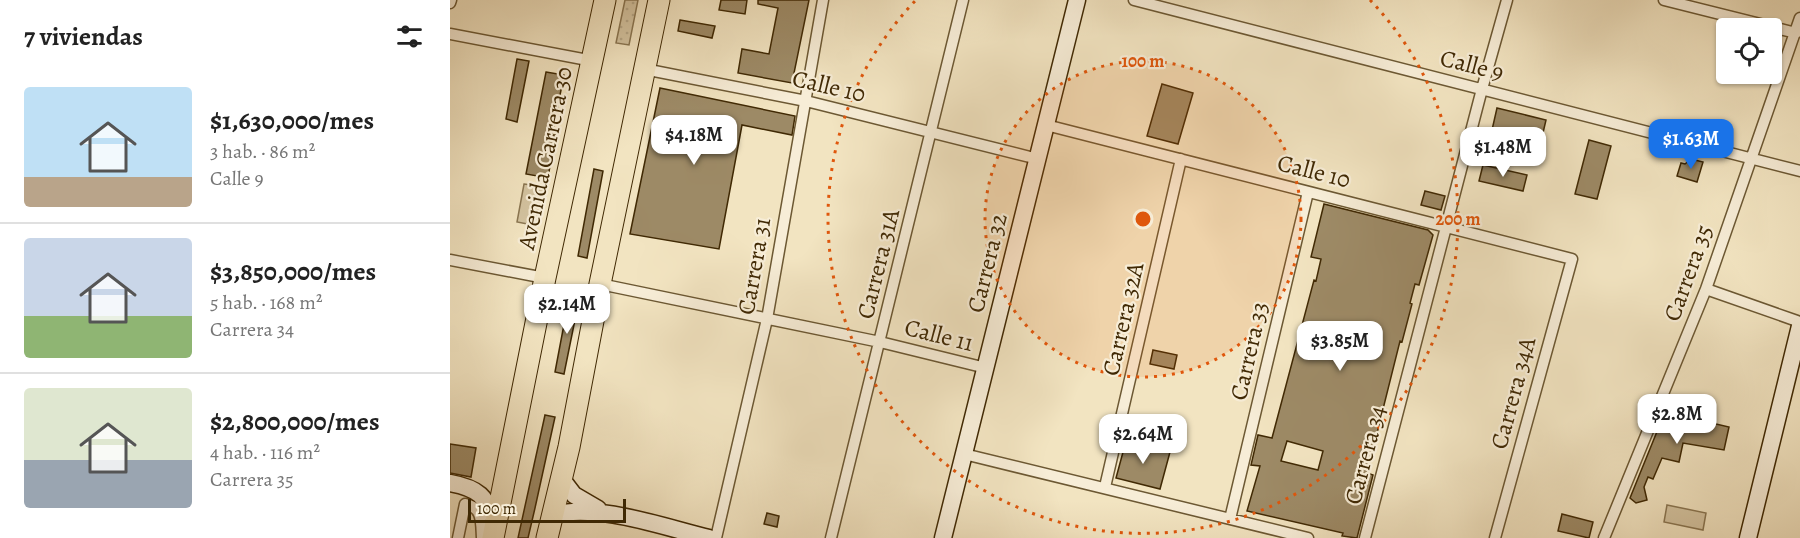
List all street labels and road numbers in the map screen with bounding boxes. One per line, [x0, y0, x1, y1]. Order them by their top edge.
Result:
street label: Calle 9 [1437, 42, 1507, 88]
street label: Calle 10 [789, 62, 869, 110]
street label: Avenida Carrera 30 [510, 64, 580, 253]
street label: Calle 10 [1274, 146, 1354, 196]
street label: Carrera 31A [849, 205, 907, 322]
street label: Carrera 32 [959, 210, 1015, 316]
street label: Carrera 31 [730, 215, 778, 317]
street label: Carrera 35 [1656, 220, 1720, 326]
street label: Carrera 32A [1094, 258, 1152, 379]
street label: Carrera 33 [1222, 299, 1276, 403]
street label: Calle 11 [901, 311, 977, 359]
street label: Carrera 34A [1483, 332, 1544, 453]
street label: Carrera 34 [1336, 402, 1394, 508]

